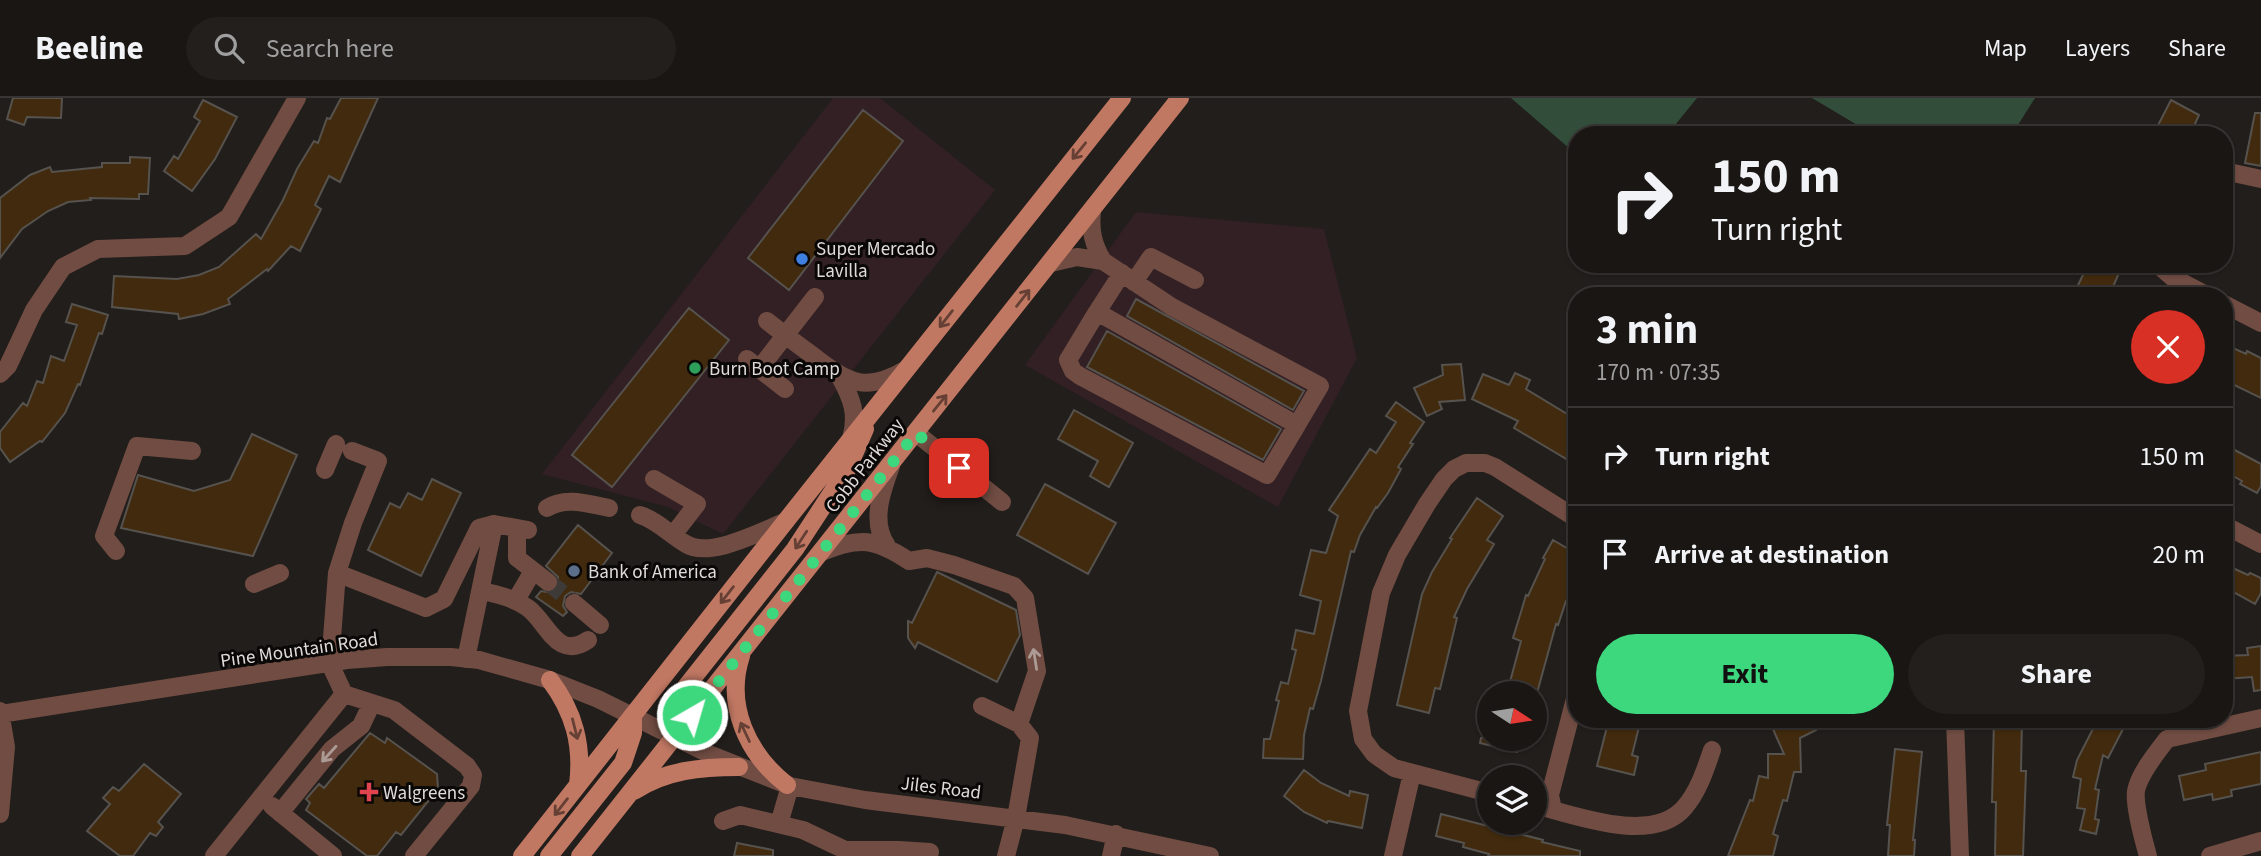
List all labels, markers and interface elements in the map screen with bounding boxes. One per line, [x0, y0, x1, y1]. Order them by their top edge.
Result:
search box [186, 17, 676, 80]
text: Beeline [35, 25, 144, 72]
icon: search [210, 29, 248, 67]
text: Search here [266, 30, 394, 67]
text: Map [1984, 31, 2027, 66]
text: Layers [2065, 31, 2130, 66]
text: Share [2168, 31, 2226, 66]
one-way arrow [1072, 142, 1087, 160]
text: 150 m [1711, 142, 1840, 212]
icon: right [1596, 154, 1687, 245]
text: Turn right [1711, 207, 1842, 253]
place label: Super Mercado Lavilla [816, 236, 935, 285]
marker: Super Mercado Lavilla [794, 251, 810, 267]
one-way arrow [1016, 289, 1031, 307]
text: 3 min [1596, 300, 1698, 360]
one-way arrow [938, 310, 953, 328]
button: close [2131, 310, 2205, 384]
place label: Burn Boot Camp [709, 356, 840, 383]
text: 170 m · 07:35 [1596, 356, 1720, 389]
marker: Burn Boot Camp [687, 360, 703, 376]
one-way arrow [933, 394, 948, 412]
street label: Cobb Parkway [820, 413, 911, 519]
icon: right [1596, 437, 1634, 475]
pin [929, 438, 989, 498]
text: Turn right [1655, 438, 1770, 475]
text: 150 m [2139, 438, 2205, 475]
icon: arrive [940, 449, 978, 487]
one-way arrow [794, 530, 808, 549]
icon: arrive [1596, 535, 1634, 573]
text: Arrive at destination [1655, 536, 1889, 573]
text: 20 m [2152, 536, 2205, 573]
place label: Bank of America [588, 559, 717, 586]
marker: Bank of America [566, 563, 582, 579]
one-way arrow [720, 585, 735, 603]
street label: Pine Mountain Road [219, 626, 380, 675]
button: Exit [1596, 634, 1894, 714]
button: Share [1908, 634, 2205, 714]
one-way arrow [1028, 648, 1041, 671]
position arrow [655, 678, 729, 752]
north arrow [1477, 681, 1547, 751]
map controls [1477, 681, 1547, 835]
one-way arrow [569, 718, 582, 740]
one-way arrow [738, 722, 751, 743]
one-way arrow [321, 745, 337, 763]
button: layers [1477, 765, 1547, 835]
street label: Jiles Road [899, 770, 982, 807]
place label: Walgreens [383, 780, 465, 807]
marker: Walgreens [361, 784, 377, 800]
one-way arrow [553, 797, 568, 816]

